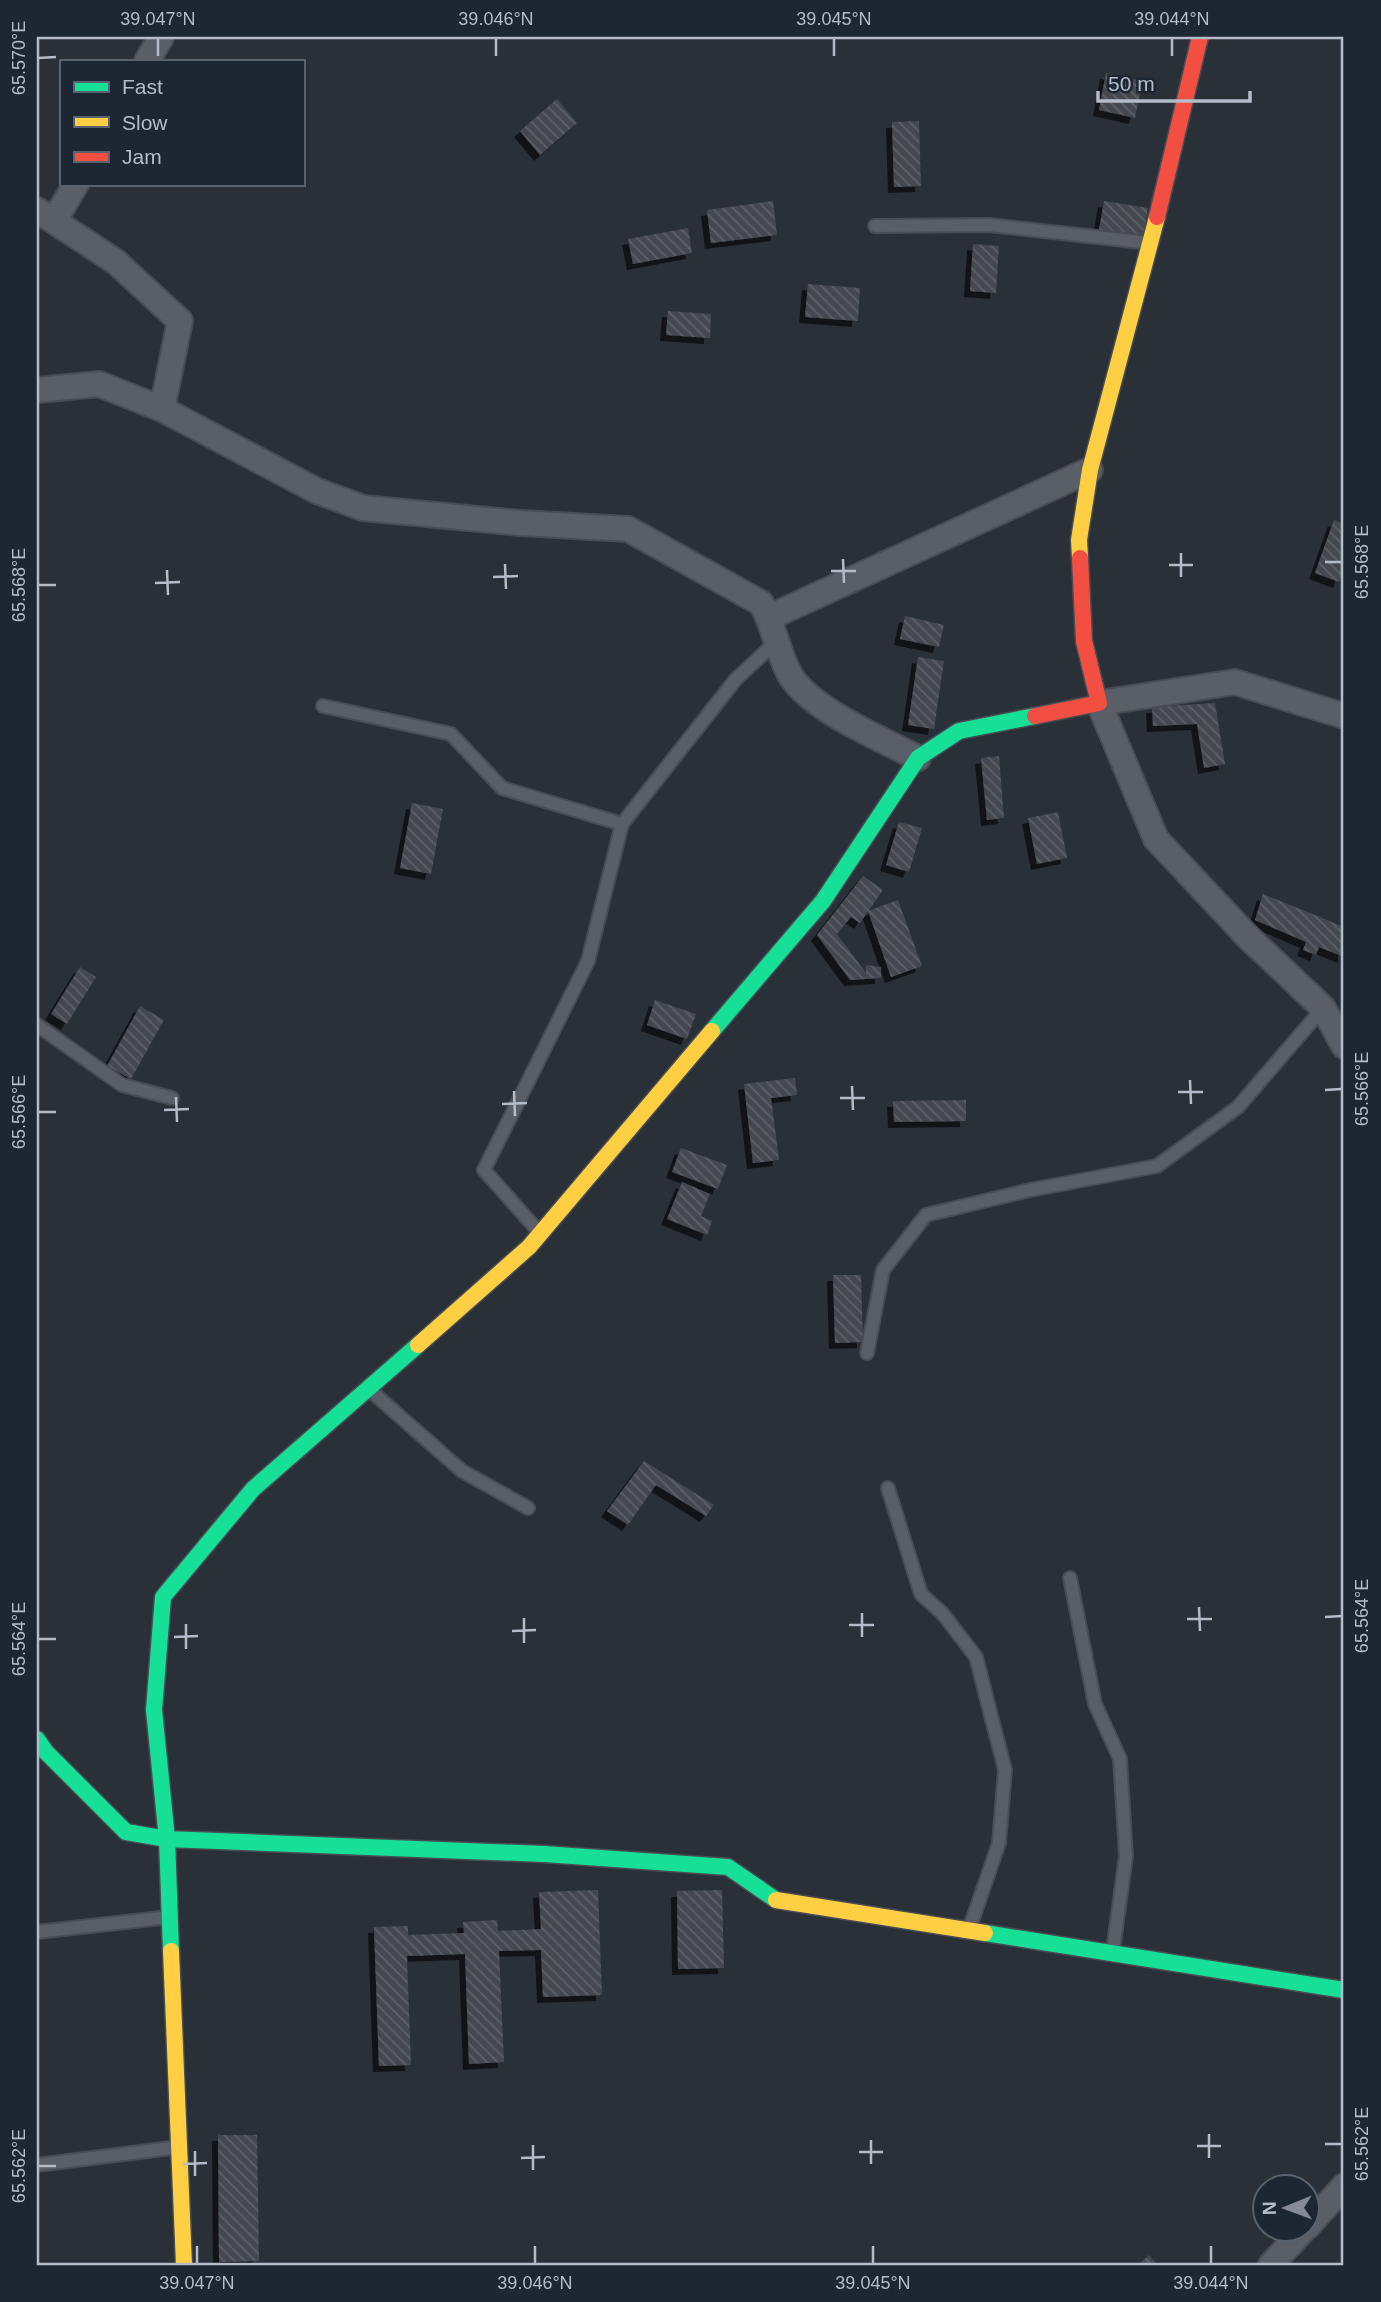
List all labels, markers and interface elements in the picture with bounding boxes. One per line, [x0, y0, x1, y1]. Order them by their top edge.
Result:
text: 39.047°N [120, 9, 196, 29]
text: 39.046°N [458, 9, 534, 29]
text: 39.045°N [796, 9, 872, 29]
text: 39.044°N [1134, 9, 1210, 29]
text: 65.570°E [9, 21, 29, 95]
legend [60, 60, 304, 186]
scale bar [1098, 60, 1250, 104]
text: 50 m [1108, 72, 1155, 95]
text: Fast [122, 75, 163, 98]
text: Slow [122, 111, 168, 134]
text: Jam [122, 145, 162, 168]
text: 65.568°E [1352, 525, 1372, 599]
text: 65.568°E [9, 548, 29, 622]
text: 65.566°E [1352, 1052, 1372, 1126]
text: 65.566°E [9, 1075, 29, 1149]
text: 65.564°E [1352, 1579, 1372, 1653]
text: 65.564°E [9, 1602, 29, 1676]
text: 65.562°E [1352, 2107, 1372, 2181]
text: 65.562°E [9, 2129, 29, 2203]
north arrow [1252, 2172, 1322, 2242]
text: N [1259, 2201, 1280, 2215]
text: 39.047°N [159, 2273, 235, 2293]
text: 39.046°N [497, 2273, 573, 2293]
text: 39.045°N [835, 2273, 911, 2293]
text: 39.044°N [1173, 2273, 1249, 2293]

